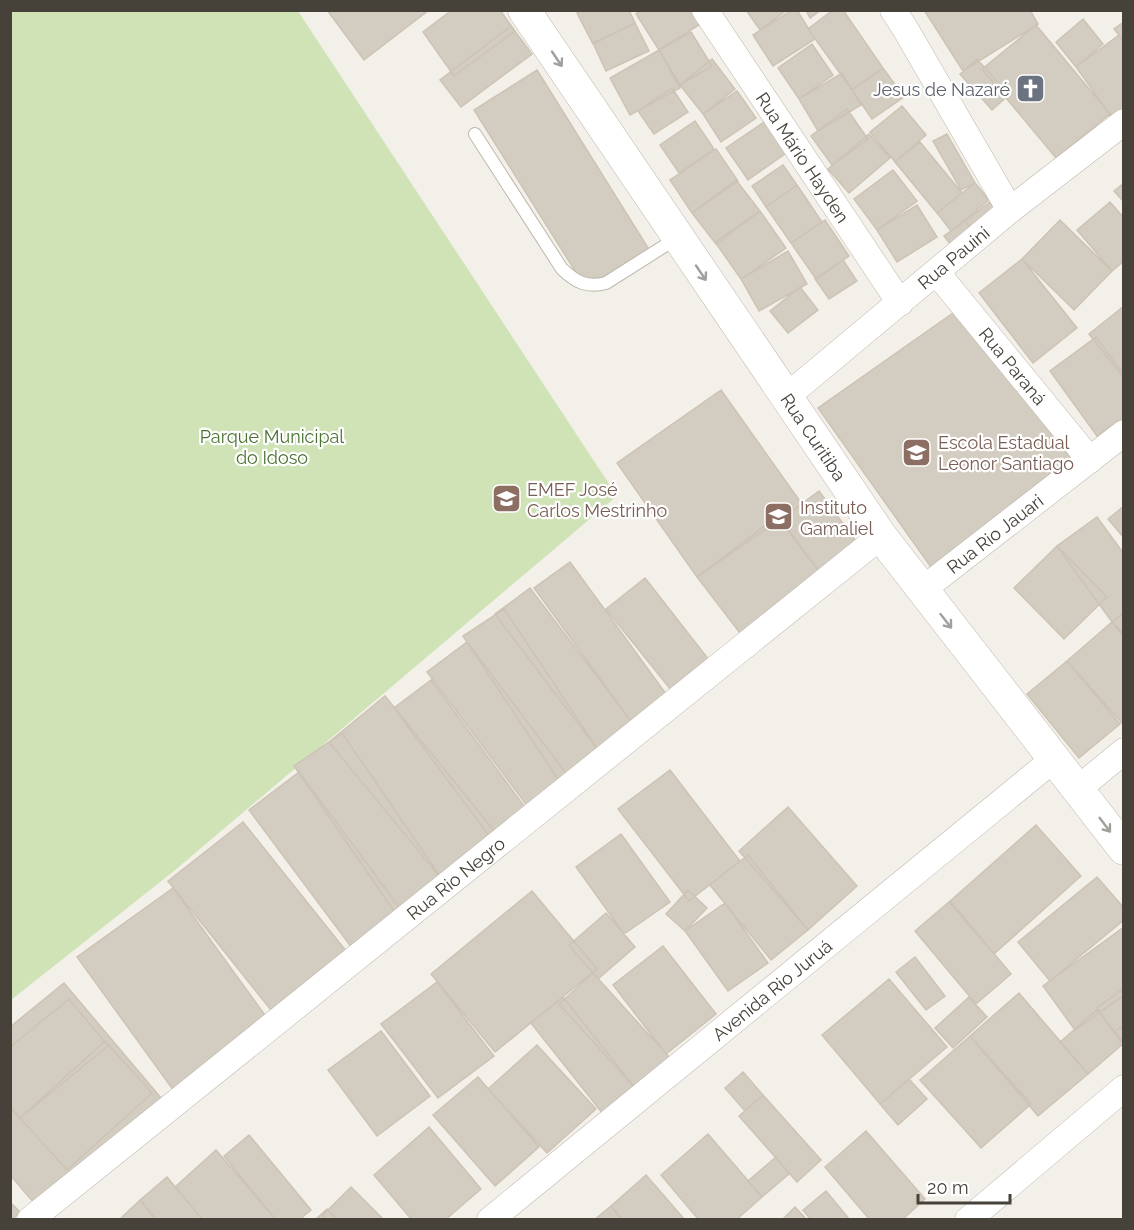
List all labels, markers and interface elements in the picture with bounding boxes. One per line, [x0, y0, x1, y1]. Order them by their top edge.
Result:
one-way arrow [551, 50, 563, 67]
church icon: Jesus de Nazaré [1015, 73, 1047, 105]
place label: Jesus de Nazaré [873, 79, 1010, 100]
street label: Rua Mário Hayden [752, 88, 854, 227]
street label: Rua Pauini [913, 221, 993, 293]
one-way arrow [695, 264, 708, 281]
street label: Rua Paraná [975, 323, 1051, 409]
street label: Rua Curitiba [777, 389, 851, 485]
park label: Parque Municipal do Idoso [200, 426, 344, 468]
place label: Escola Estadual Leonor Santiago [938, 432, 1074, 474]
school or university icon: Escola Estadual Leonor Santiago [901, 436, 933, 468]
place label: EMEF José Carlos Mestrinho [527, 479, 668, 521]
school or university icon: EMEF José Carlos Mestrinho [490, 483, 522, 515]
street label: Rua Rio Jauari [942, 490, 1047, 578]
place label: Instituto Gamaliel [800, 497, 873, 539]
school or university icon: Instituto Gamaliel [763, 501, 795, 533]
one-way arrow [940, 613, 953, 629]
one-way arrow [1099, 816, 1111, 832]
street label: Rua Rio Negro [402, 832, 509, 924]
street label: Avenida Rio Juruá [708, 935, 836, 1045]
scale bar [918, 1167, 1010, 1205]
text: 20 m [927, 1177, 969, 1198]

